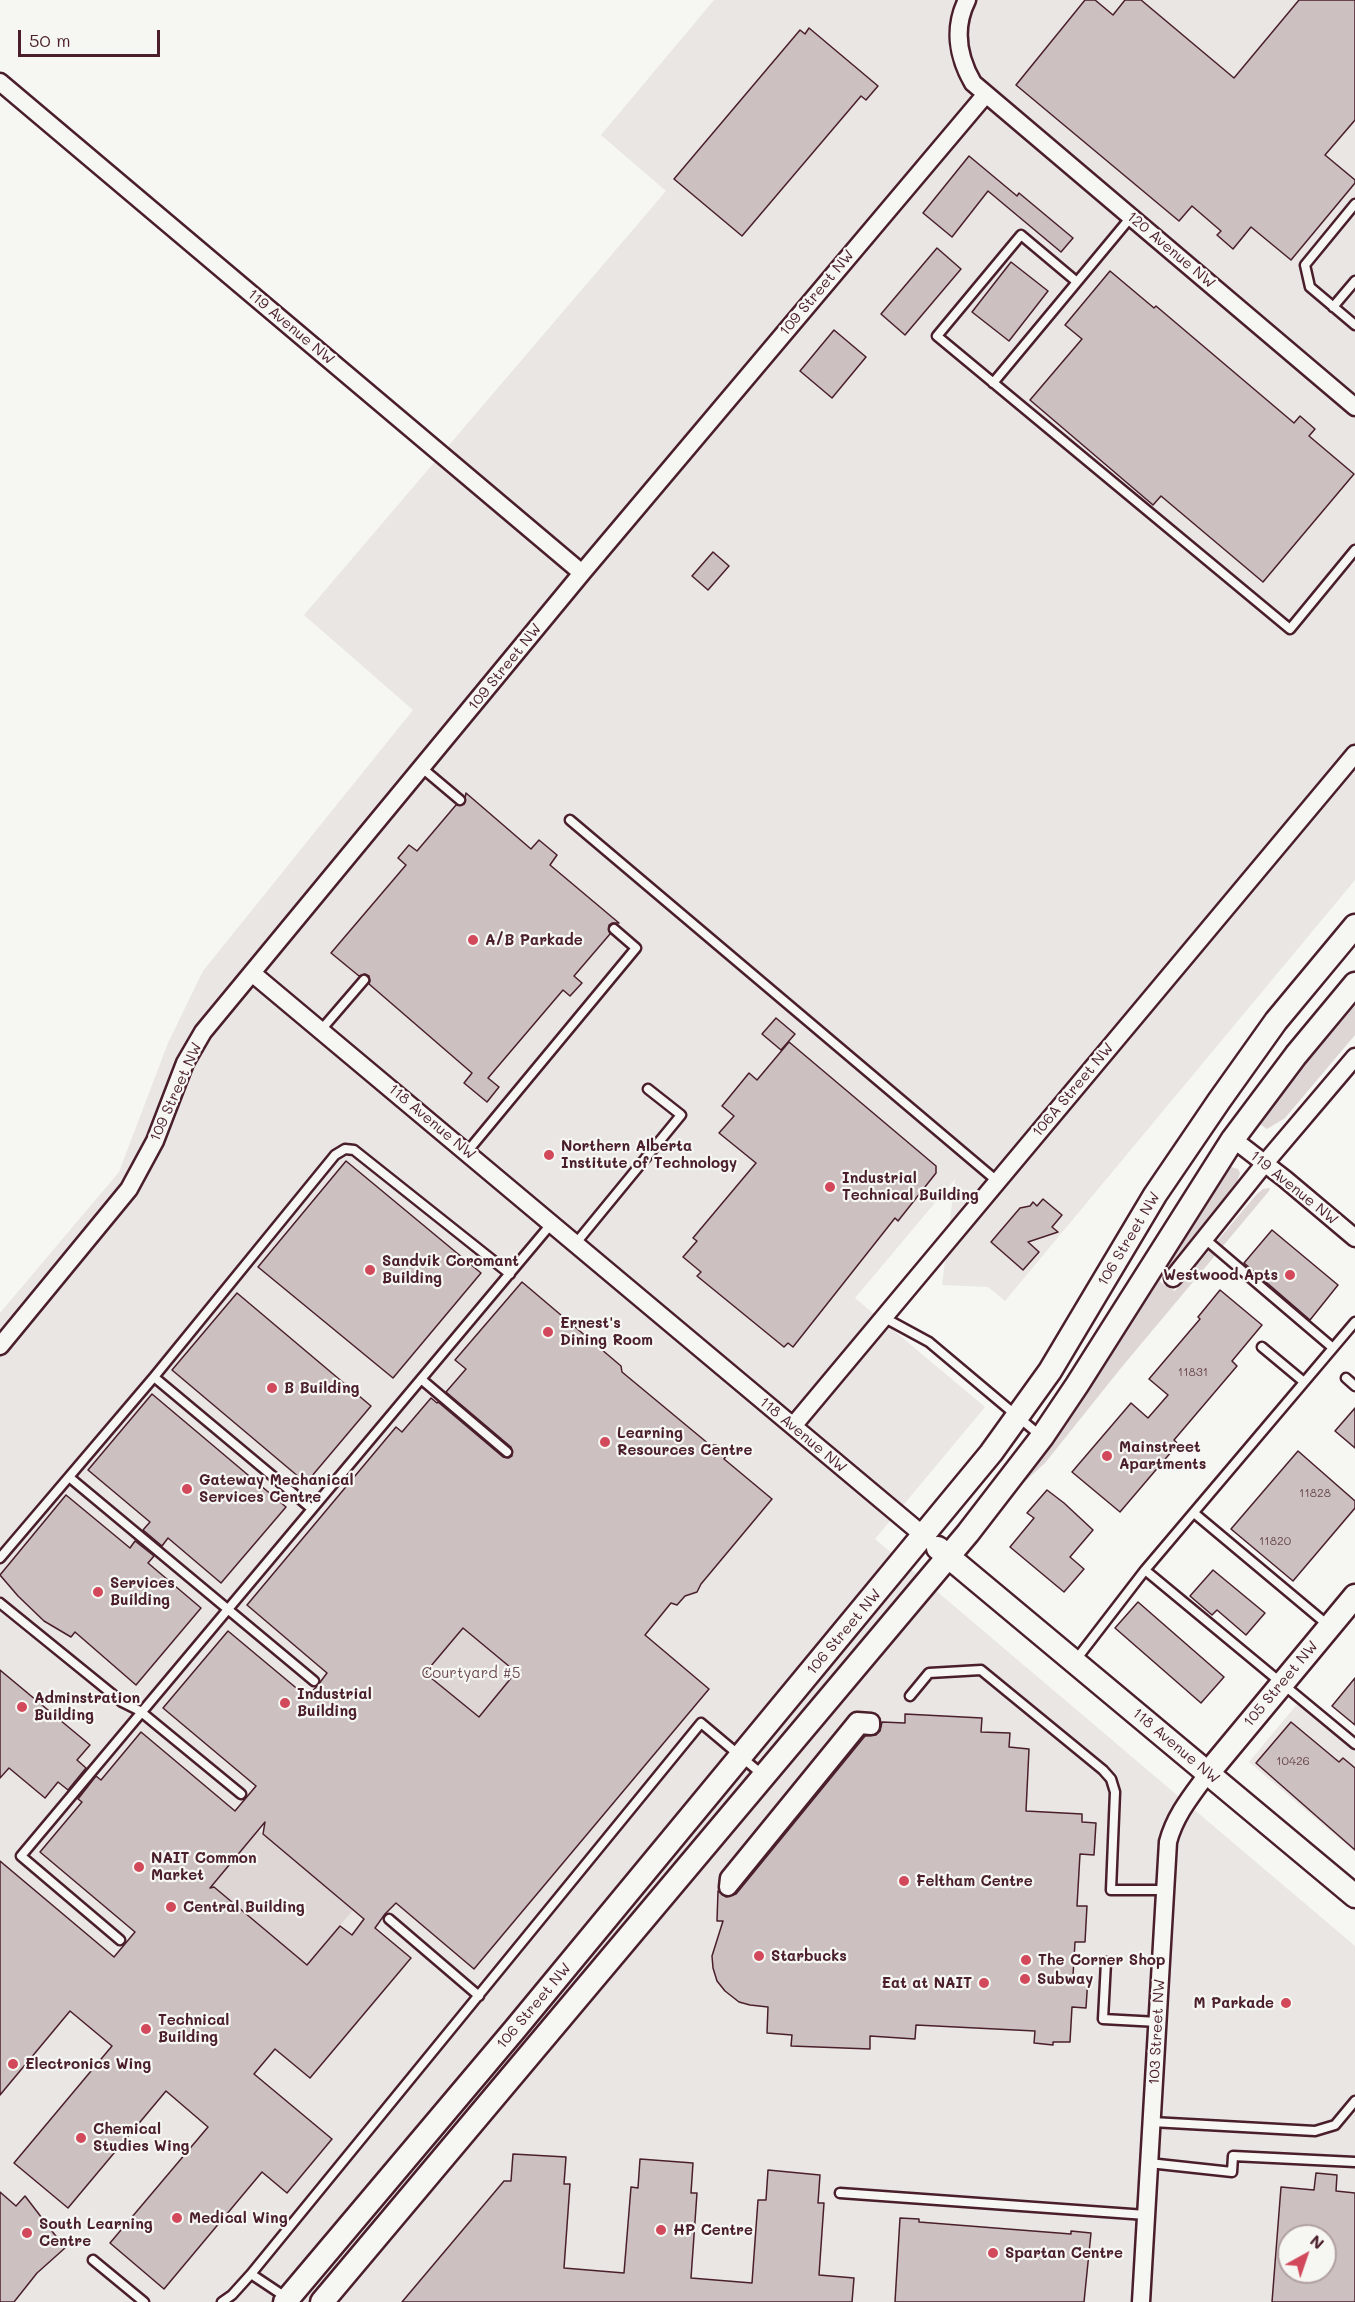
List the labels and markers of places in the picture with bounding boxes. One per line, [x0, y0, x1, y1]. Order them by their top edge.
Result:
place label: A/B Parkade [485, 931, 583, 949]
marker: A/B Parkade [466, 933, 480, 947]
place label: Northern Alberta Institute of Technology [561, 1137, 737, 1172]
marker: Northern Alberta Institute of Technology [542, 1148, 556, 1162]
place label: Industrial Technical Building [842, 1169, 979, 1204]
marker: Industrial Technical Building [823, 1180, 837, 1194]
place label: Sandvik Coromant Building [382, 1252, 519, 1287]
marker: Sandvik Coromant Building [363, 1263, 377, 1277]
place label: Westwood Apts [1163, 1266, 1278, 1284]
marker: Westwood Apts [1283, 1268, 1297, 1282]
place label: Ernest's Dining Room [560, 1314, 653, 1349]
marker: Ernest's Dining Room [541, 1325, 555, 1339]
place label: B Building [284, 1379, 359, 1397]
marker: B Building [265, 1381, 279, 1395]
place label: Learning Resources Centre [617, 1424, 752, 1459]
marker: Learning Resources Centre [598, 1435, 612, 1449]
place label: Mainstreet Apartments [1119, 1438, 1206, 1473]
marker: Mainstreet Apartments [1100, 1449, 1114, 1463]
place label: Gateway Mechanical Services Centre [199, 1471, 354, 1506]
marker: Gateway Mechanical Services Centre [180, 1482, 194, 1496]
place label: Services Building [110, 1574, 175, 1609]
marker: Services Building [91, 1585, 105, 1599]
place label: Industrial Building [297, 1685, 372, 1720]
place label: Adminstration Building [34, 1689, 140, 1724]
marker: Industrial Building [278, 1696, 292, 1710]
marker: Adminstration Building [15, 1700, 29, 1714]
place label: NAIT Common Market [151, 1849, 257, 1884]
marker: NAIT Common Market [132, 1860, 146, 1874]
place label: Feltham Centre [916, 1872, 1033, 1890]
marker: Feltham Centre [897, 1874, 911, 1888]
place label: Central Building [183, 1898, 305, 1916]
marker: Central Building [164, 1900, 178, 1914]
place label: Starbucks [771, 1947, 847, 1965]
marker: Starbucks [752, 1949, 766, 1963]
place label: The Corner Shop [1038, 1951, 1165, 1969]
marker: The Corner Shop [1019, 1953, 1033, 1967]
place label: Subway [1037, 1970, 1093, 1988]
marker: Subway [1018, 1972, 1032, 1986]
place label: Eat at NAIT [882, 1974, 972, 1992]
marker: Eat at NAIT [977, 1976, 991, 1990]
place label: M Parkade [1193, 1994, 1274, 2012]
marker: M Parkade [1279, 1996, 1293, 2010]
place label: Technical Building [158, 2011, 229, 2046]
marker: Technical Building [139, 2022, 153, 2036]
place label: Electronics Wing [25, 2055, 151, 2073]
marker: Electronics Wing [6, 2057, 20, 2071]
place label: Chemical Studies Wing [93, 2120, 190, 2155]
marker: Chemical Studies Wing [74, 2131, 88, 2145]
place label: Medical Wing [189, 2209, 288, 2227]
marker: Medical Wing [170, 2211, 184, 2225]
place label: South Learning Centre [39, 2215, 153, 2250]
place label: HP Centre [673, 2221, 753, 2239]
marker: HP Centre [654, 2223, 668, 2237]
marker: South Learning Centre [20, 2226, 34, 2240]
place label: Spartan Centre [1005, 2244, 1123, 2262]
marker: Spartan Centre [986, 2246, 1000, 2260]

